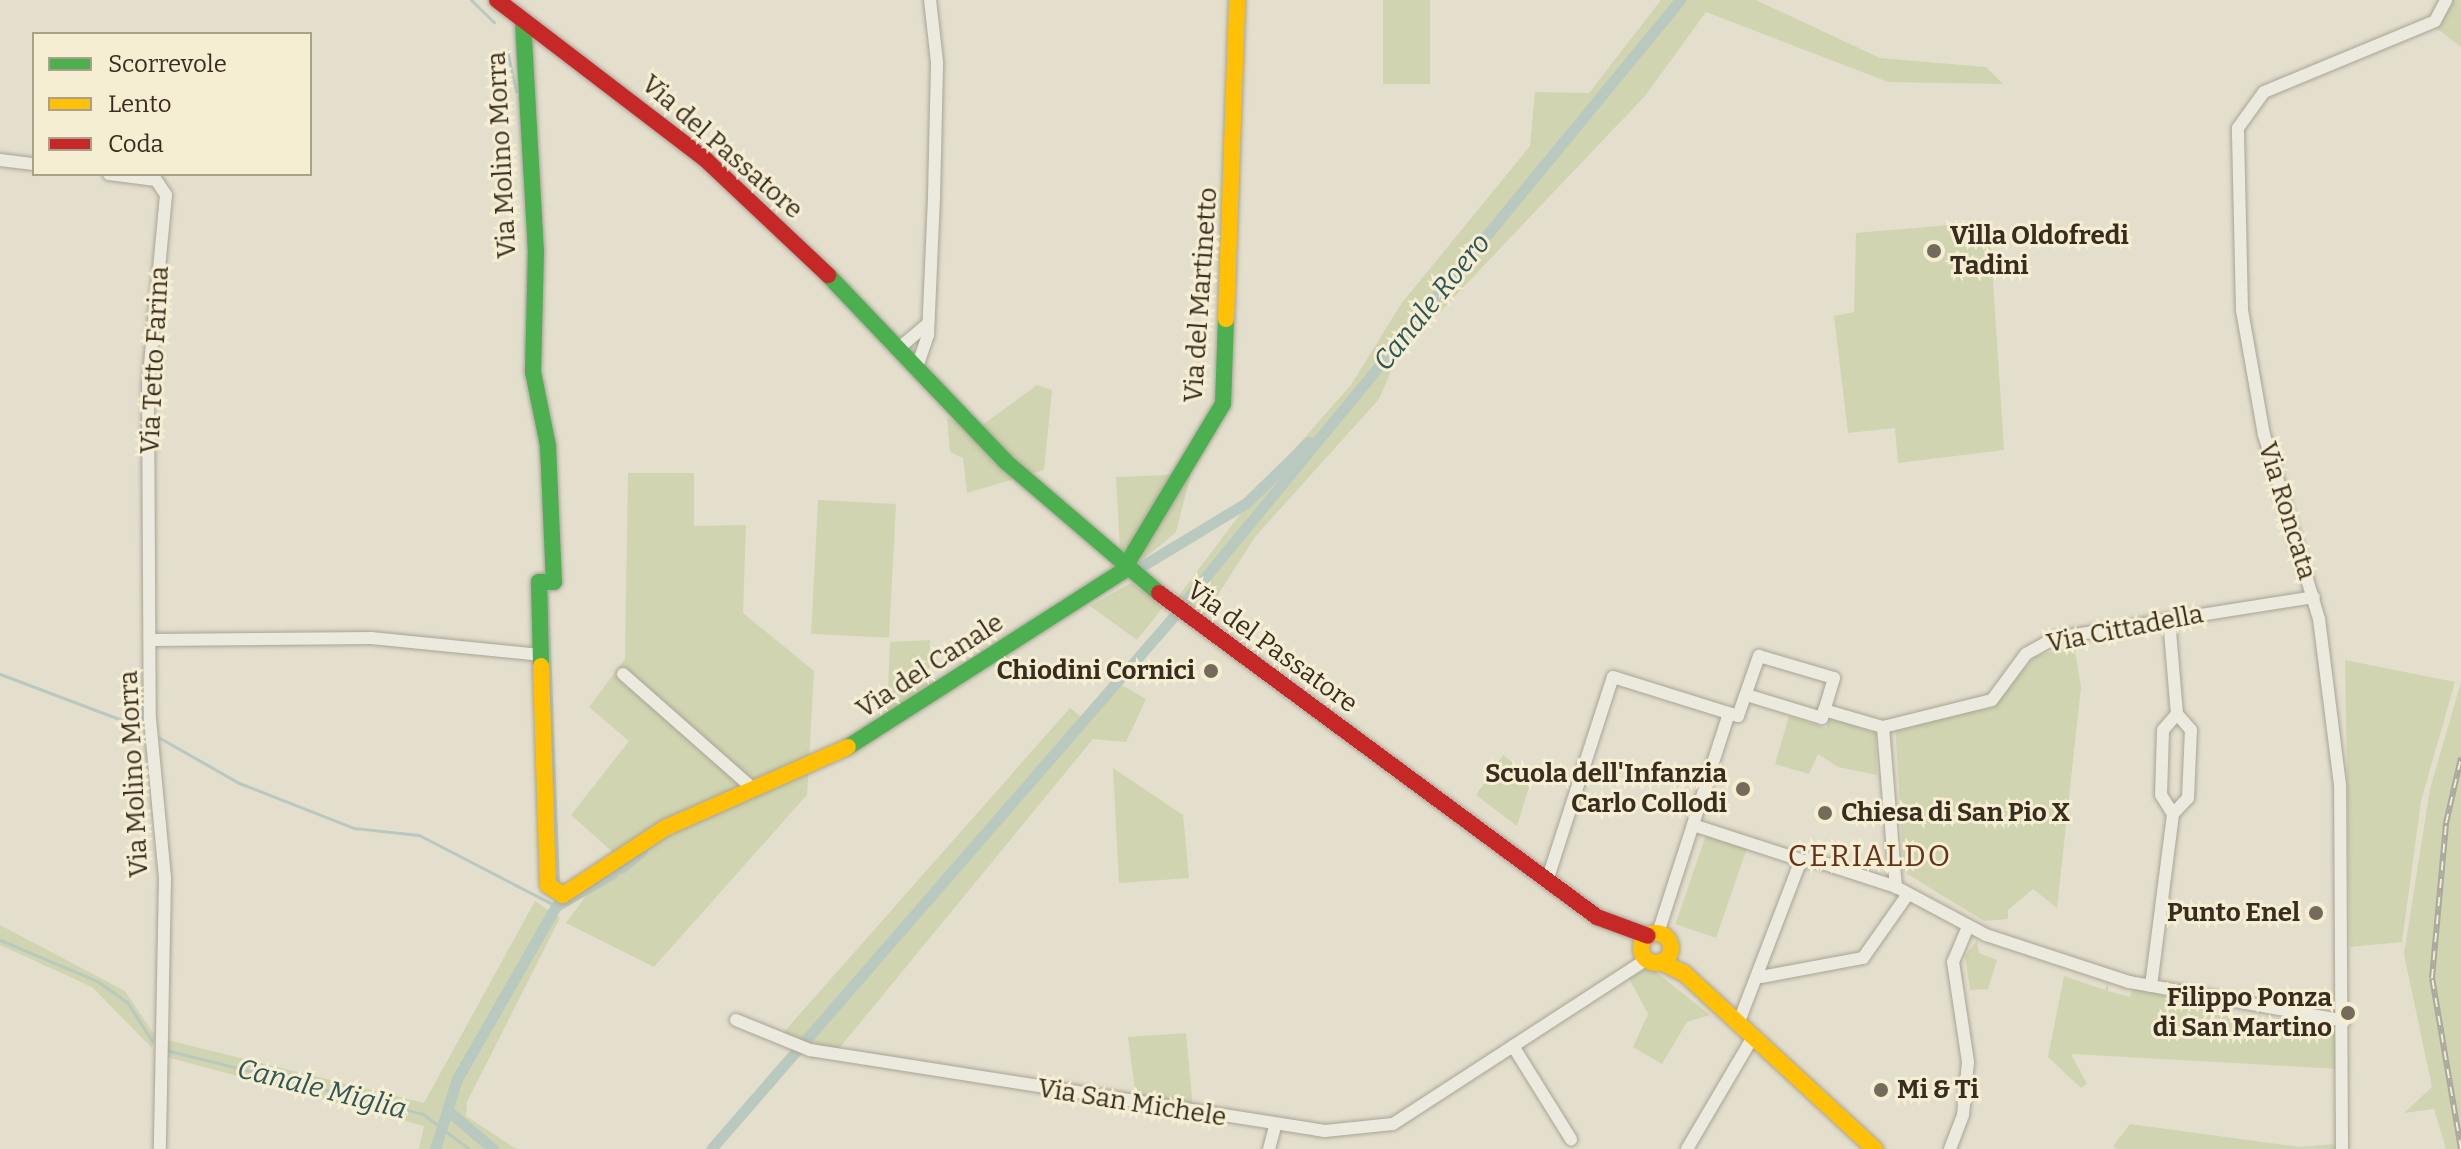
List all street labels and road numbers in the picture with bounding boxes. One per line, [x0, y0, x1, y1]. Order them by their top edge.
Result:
street label: Via Molino Morra [481, 51, 523, 259]
street label: Via del Passatore [635, 69, 809, 225]
street label: Via del Martinetto [1178, 186, 1224, 404]
street label: Via Tetto Farina [135, 265, 175, 455]
street label: Via Roncata [2251, 439, 2323, 583]
street label: Via del Passatore [1181, 575, 1363, 719]
street label: Via Cittadella [2044, 599, 2206, 659]
street label: Via del Canale [851, 607, 1009, 725]
street label: Via Molino Morra [113, 670, 155, 878]
street label: Via San Michele [1036, 1073, 1228, 1133]

